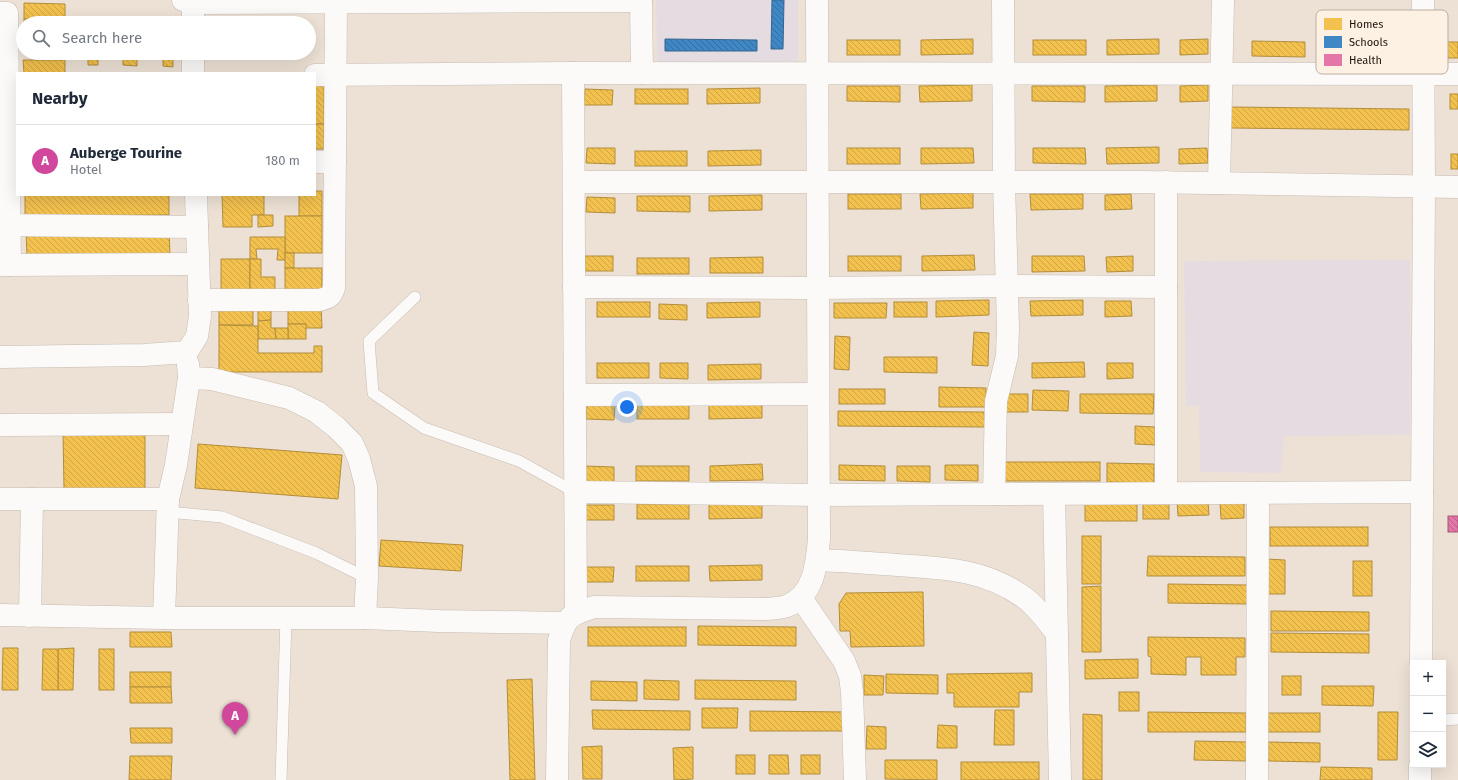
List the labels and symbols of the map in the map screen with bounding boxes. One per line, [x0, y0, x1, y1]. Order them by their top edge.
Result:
legend [1316, 10, 1448, 74]
text: Homes [1349, 18, 1383, 31]
text: Schools [1349, 36, 1388, 49]
text: Health [1349, 54, 1382, 67]
your location [617, 397, 637, 417]
pin: A [222, 702, 248, 735]

